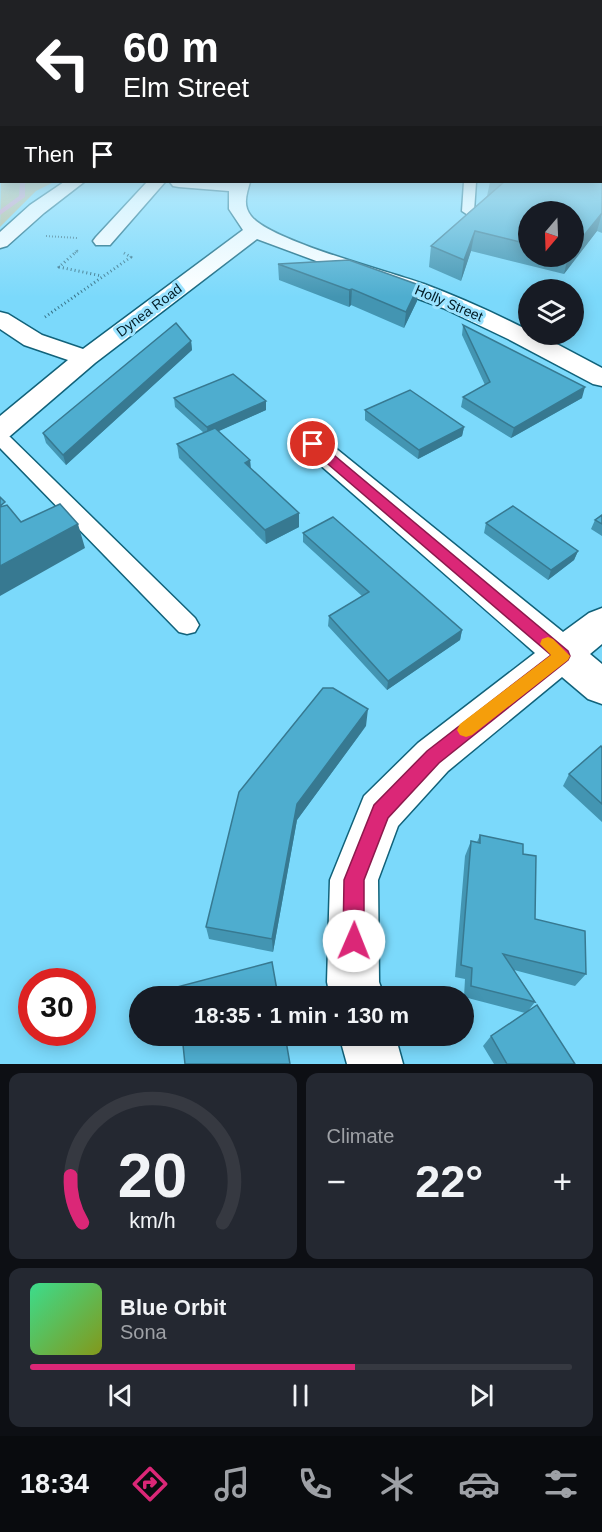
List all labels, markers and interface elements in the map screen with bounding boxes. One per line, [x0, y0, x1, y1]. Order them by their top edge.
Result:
icon: left [24, 24, 102, 102]
text: 60 m [123, 24, 219, 71]
text: Elm Street [123, 73, 249, 103]
icon: arrive [86, 138, 119, 171]
text: Then [24, 142, 74, 167]
north arrow [518, 201, 584, 267]
map controls [518, 201, 584, 345]
button: layers [518, 279, 584, 345]
street label: Dynea Road [113, 280, 185, 340]
street label: Holly Street [413, 281, 486, 325]
pin [287, 418, 338, 469]
icon: arrive [296, 427, 329, 460]
position arrow [322, 909, 386, 973]
speed limit sign: 30 [18, 968, 96, 1046]
text: 18:35 · 1 min · 130 m [194, 1003, 409, 1028]
text: Climate [327, 1125, 394, 1147]
text: 20 [118, 1141, 187, 1210]
text: 22° [415, 1156, 483, 1207]
text: − [327, 1163, 346, 1200]
text: + [553, 1163, 572, 1200]
text: km/h [130, 1209, 176, 1233]
text: Blue Orbit [120, 1295, 226, 1320]
text: Sona [120, 1321, 167, 1343]
icon: previous [104, 1379, 137, 1412]
icon: pause [284, 1379, 317, 1412]
icon: next [465, 1379, 498, 1412]
icon: directions [129, 1463, 171, 1505]
icon: music [211, 1463, 253, 1505]
icon: phone [294, 1463, 336, 1505]
icon: climate [376, 1463, 418, 1505]
icon: car [458, 1463, 500, 1505]
icon: filters [540, 1463, 582, 1505]
text: 18:34 [20, 1469, 89, 1499]

